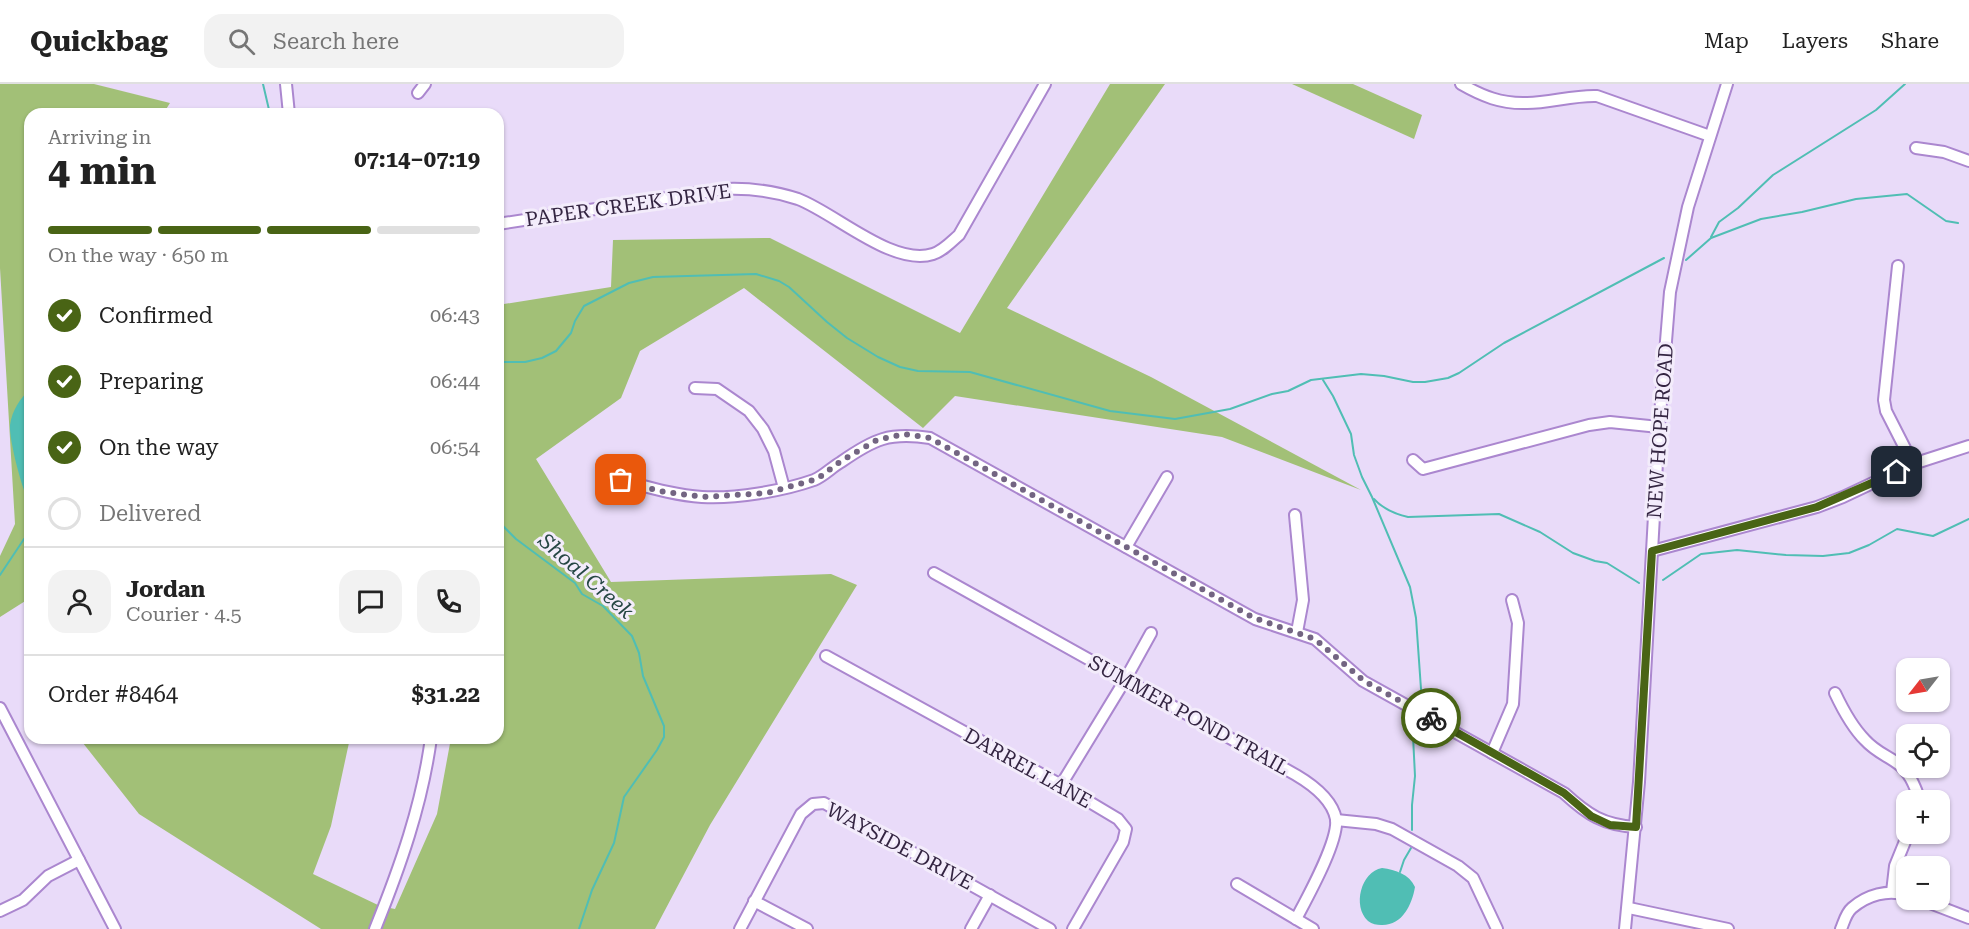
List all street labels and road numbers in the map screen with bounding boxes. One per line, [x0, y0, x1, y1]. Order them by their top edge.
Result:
street label: PAPER CREEK DRIVE [524, 179, 732, 231]
street label: NEW HOPE ROAD [1642, 342, 1678, 520]
street label: SUMMER POND TRAIL [1085, 650, 1293, 780]
street label: DARREL LANE [960, 723, 1096, 813]
street label: WAYSIDE DRIVE [823, 797, 977, 895]

